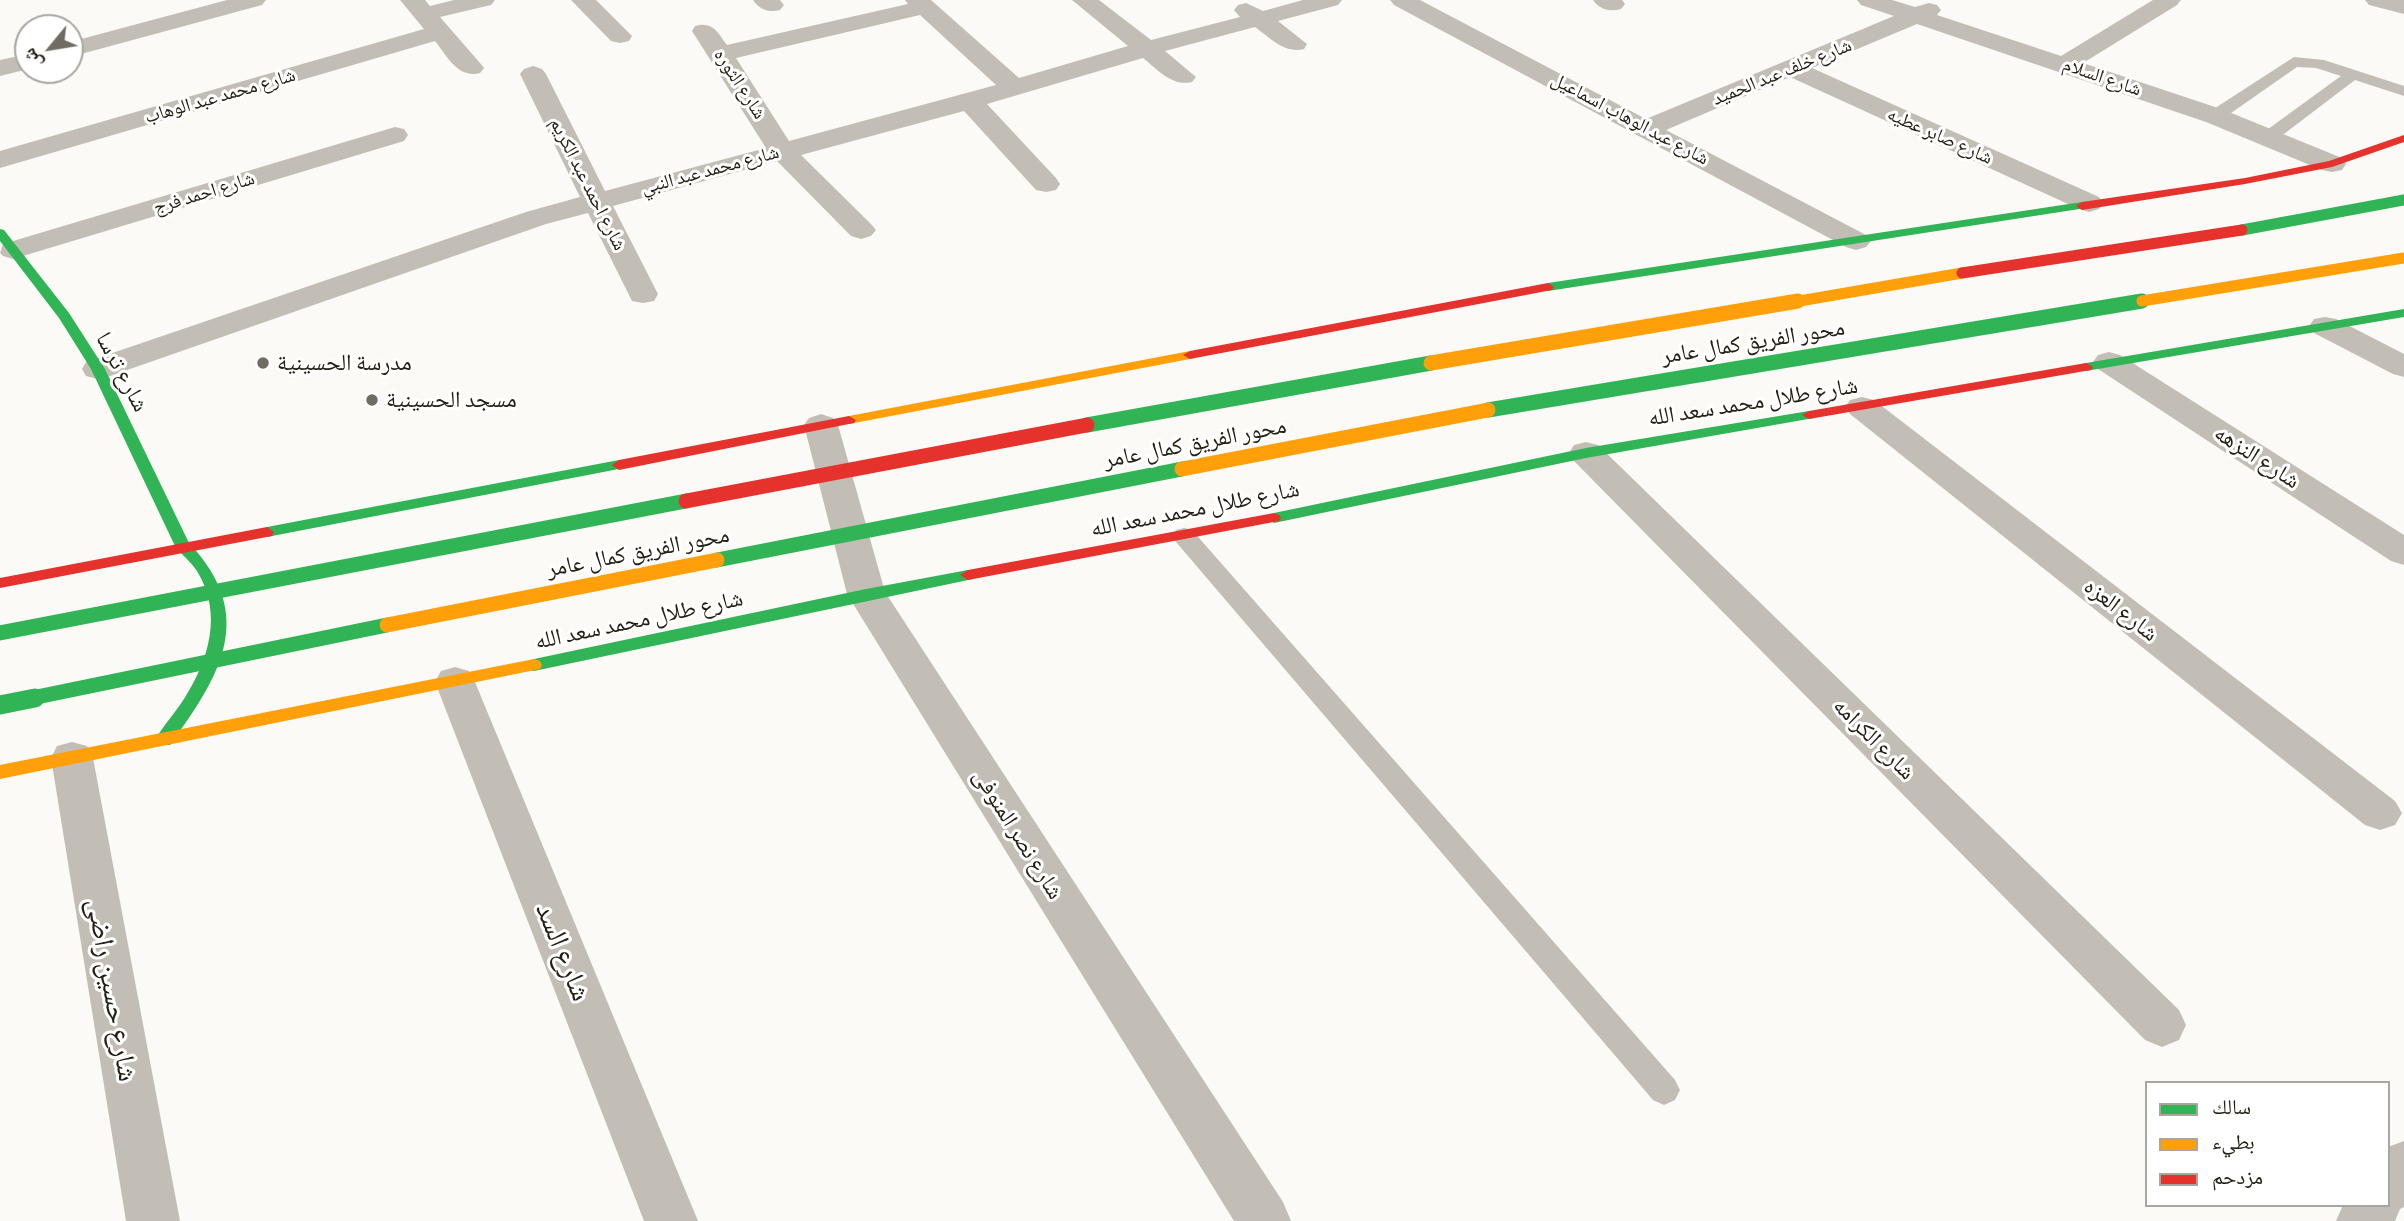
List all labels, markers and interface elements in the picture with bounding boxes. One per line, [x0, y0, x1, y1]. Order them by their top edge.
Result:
north arrow [14, 14, 84, 84]
street label: شارع خلف عبد الحميد [1709, 34, 1855, 110]
text: ش [18, 45, 46, 73]
street label: شارع الثوره [709, 45, 771, 123]
street label: شارع السلام [2060, 53, 2144, 101]
street label: شارع محمد عبد الوهاب [142, 64, 298, 128]
street label: شارع عبد الوهاب اسماعيل [1547, 68, 1713, 170]
street label: شارع صابر عطيه [1884, 103, 1996, 169]
street label: شارع احمد عبد الكريم [545, 114, 631, 254]
street label: شارع محمد عبد النبي [639, 141, 781, 199]
street label: شارع احمد فرج [151, 167, 257, 219]
street label: محور الفريق كمال عامر [1659, 314, 1847, 370]
street label: شارع ترسا [90, 327, 154, 417]
place label: مدرسة الحسينية [277, 349, 412, 377]
marker: مدرسة الحسينية [255, 355, 271, 371]
street label: شارع طلال محمد سعد الله [1646, 372, 1860, 432]
place label: مسجد الحسينية [386, 386, 517, 414]
marker: مسجد الحسينية [364, 392, 380, 408]
street label: محور الفريق كمال عامر [1101, 412, 1289, 474]
street label: شارع النزهه [2209, 419, 2305, 495]
street label: شارع طلال محمد سعد الله [1088, 475, 1302, 543]
street label: محور الفريق كمال عامر [544, 521, 732, 583]
street label: شارع العزه [2078, 572, 2164, 648]
street label: شارع طلال محمد سعد الله [532, 584, 746, 656]
street label: شارع الكرامه [1827, 692, 1921, 786]
street label: شارع نصر المنوفى [967, 764, 1069, 904]
street label: شارع حسين راضى [79, 896, 145, 1084]
street label: شارع السد [528, 898, 598, 1006]
legend [2145, 1081, 2390, 1207]
text: سالك [2212, 1095, 2251, 1119]
text: بطيء [2212, 1130, 2255, 1154]
text: مزدحم [2212, 1165, 2263, 1189]

